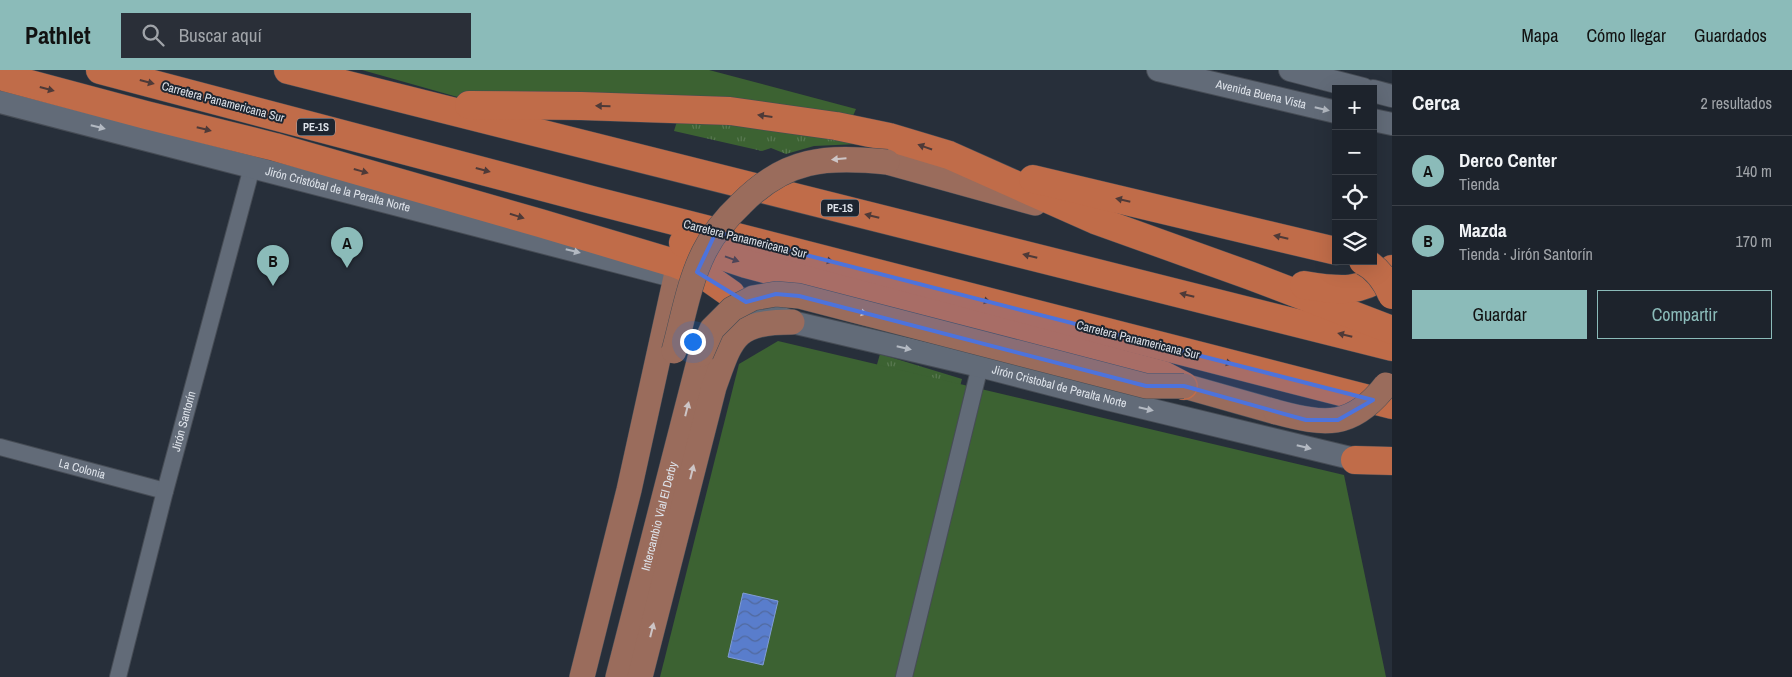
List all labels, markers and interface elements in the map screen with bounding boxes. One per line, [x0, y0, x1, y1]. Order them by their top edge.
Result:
search box [121, 13, 471, 58]
text: Pathlet [25, 19, 91, 51]
icon: search [139, 21, 167, 49]
text: Buscar aquí [179, 22, 262, 48]
text: Mapa [1521, 23, 1558, 48]
text: Cómo llegar [1586, 23, 1666, 48]
text: Guardados [1694, 23, 1767, 48]
street label: Avenida Buena Vista [1213, 76, 1308, 113]
street label: Carretera Panamericana Sur [160, 78, 287, 126]
one-way arrow [139, 79, 154, 87]
one-way arrow [40, 85, 55, 93]
map controls [1332, 85, 1377, 265]
button: + [1332, 85, 1377, 130]
text: Cerca [1412, 88, 1460, 117]
text: 2 resultados [1701, 92, 1772, 114]
one-way arrow [595, 102, 611, 110]
one-way arrow [1315, 105, 1330, 113]
one-way arrow [757, 111, 773, 119]
road number: PE-1S [297, 118, 335, 136]
one-way arrow [91, 123, 106, 131]
one-way arrow [197, 125, 212, 133]
button: − [1332, 130, 1377, 175]
one-way arrow [917, 143, 932, 150]
text: Derco Center [1459, 147, 1557, 173]
one-way arrow [831, 156, 847, 164]
text: A [1423, 160, 1433, 182]
text: 140 m [1736, 160, 1772, 182]
street label: Jirón Cristóbal de la Peralta Norte [264, 163, 412, 216]
one-way arrow [476, 166, 491, 174]
one-way arrow [354, 167, 369, 175]
text: Tienda [1459, 173, 1500, 195]
button: locate [1332, 175, 1377, 220]
one-way arrow [1115, 196, 1130, 204]
road number: PE-1S [821, 200, 859, 216]
one-way arrow [864, 212, 879, 220]
one-way arrow [510, 213, 525, 221]
street label: Carretera Panamericana Sur [682, 216, 809, 262]
text: Mazda [1459, 217, 1507, 243]
button: layers [1332, 220, 1377, 265]
pin: A [331, 227, 363, 268]
text: B [1423, 230, 1433, 252]
text: 170 m [1736, 230, 1772, 252]
one-way arrow [1273, 233, 1288, 241]
text: Tienda · Jirón Santorín [1459, 243, 1593, 265]
pin: B [257, 245, 289, 286]
one-way arrow [565, 247, 580, 255]
one-way arrow [1022, 252, 1037, 260]
one-way arrow [725, 256, 740, 264]
one-way arrow [818, 256, 833, 264]
button: Guardar [1412, 290, 1587, 339]
button: Compartir [1597, 290, 1772, 339]
one-way arrow [1180, 291, 1195, 299]
one-way arrow [975, 296, 990, 304]
one-way arrow [852, 308, 867, 316]
street label: Carretera Panamericana Sur [1075, 317, 1202, 363]
your location [680, 329, 706, 355]
one-way arrow [1337, 331, 1352, 339]
one-way arrow [896, 344, 911, 352]
one-way arrow [1218, 358, 1233, 366]
street label: Jirón Cristobal de Peralta Norte [990, 361, 1128, 412]
street label: Jirón Santorín [168, 389, 200, 453]
one-way arrow [683, 402, 691, 417]
one-way arrow [1139, 405, 1154, 413]
one-way arrow [1297, 443, 1312, 451]
street label: La Colonia [57, 455, 108, 483]
street label: Intercambio Vial El Derby [638, 460, 681, 573]
one-way arrow [689, 465, 697, 480]
one-way arrow [648, 622, 656, 637]

